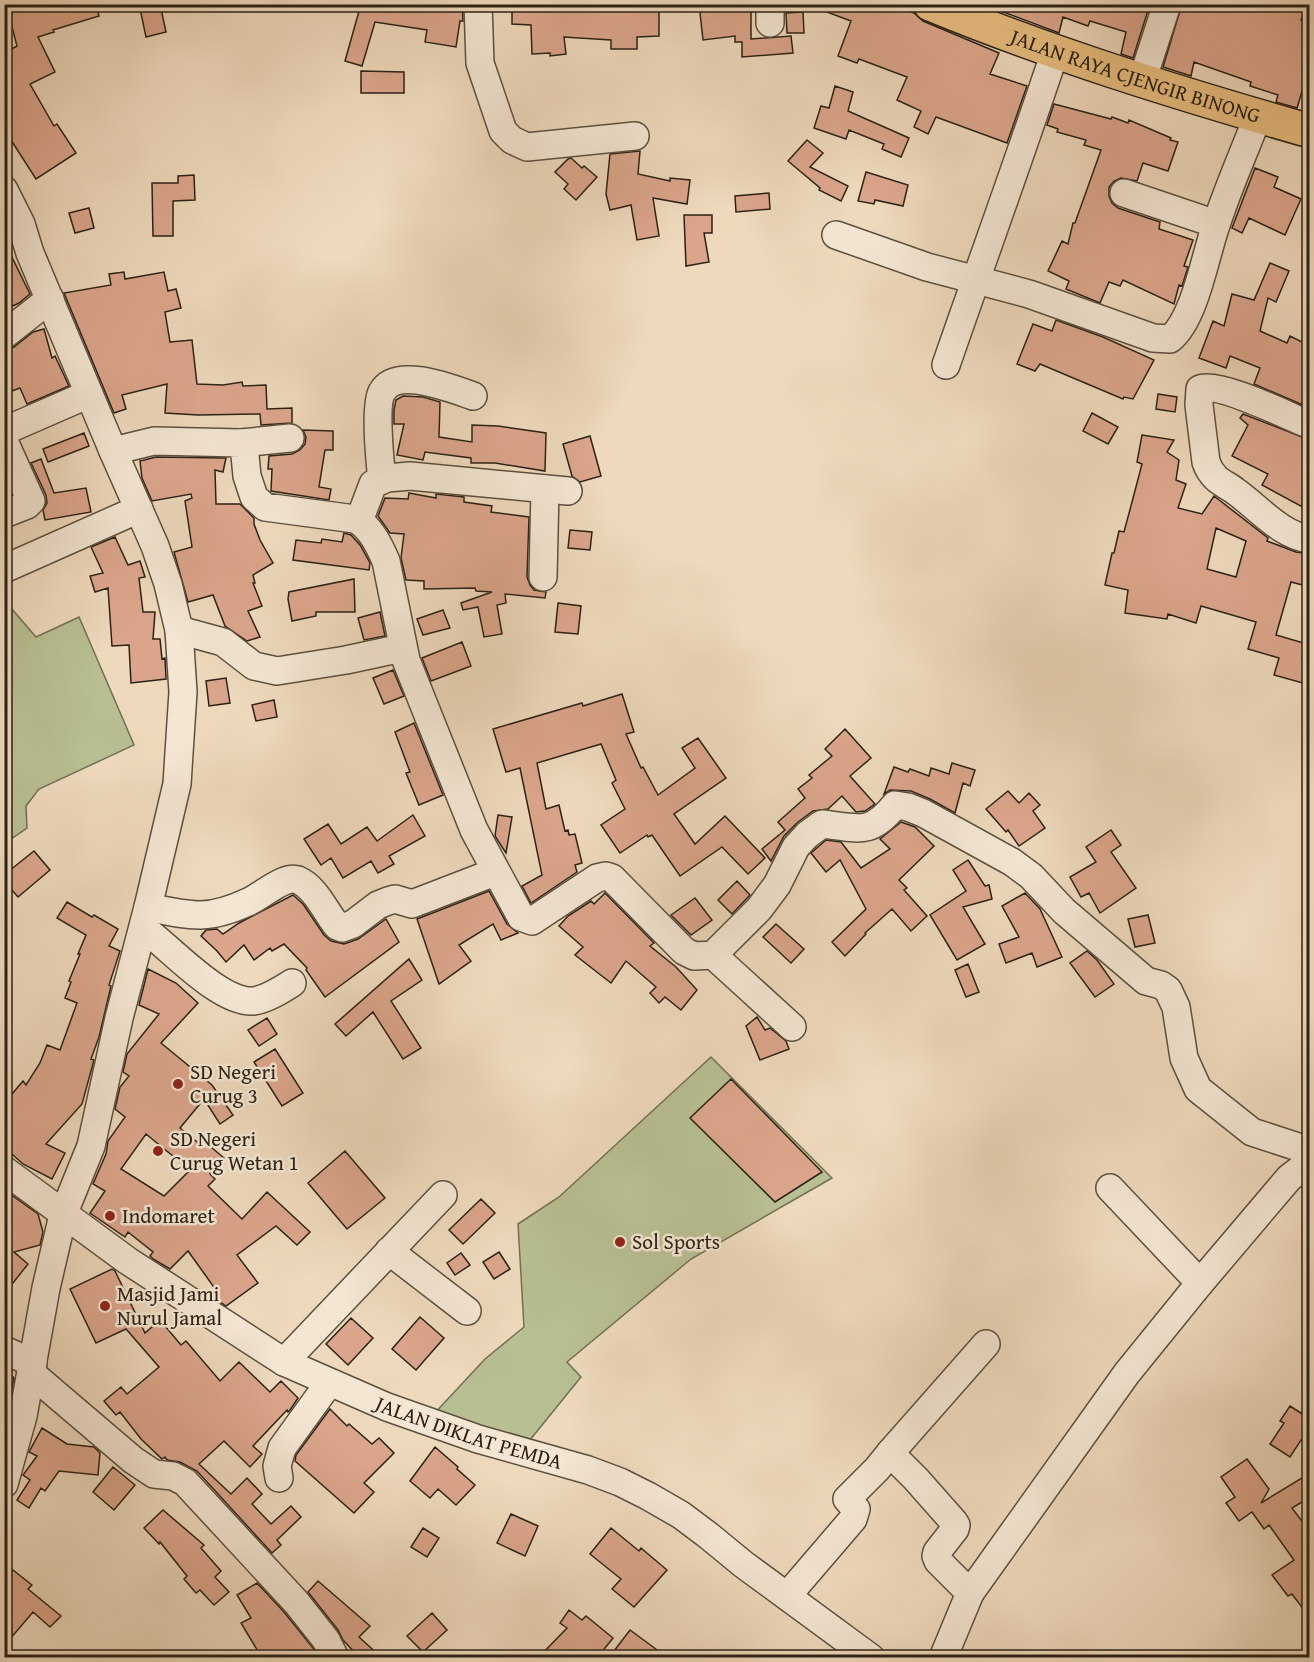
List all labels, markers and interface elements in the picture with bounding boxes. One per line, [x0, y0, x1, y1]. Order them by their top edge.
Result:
street label: JALAN RAYA CJENGIR BINONG [1004, 20, 1264, 131]
place label: SD Negeri Curug 3 [190, 1056, 276, 1111]
marker: SD Negeri Curug 3 [171, 1077, 185, 1091]
place label: SD Negeri Curug Wetan 1 [170, 1123, 299, 1178]
marker: SD Negeri Curug Wetan 1 [151, 1144, 165, 1158]
place label: Indomaret [122, 1200, 215, 1231]
marker: Indomaret [103, 1209, 117, 1223]
place label: Sol Sports [632, 1226, 720, 1257]
marker: Sol Sports [613, 1235, 627, 1249]
place label: Masjid Jami Nurul Jamal [117, 1278, 222, 1333]
marker: Masjid Jami Nurul Jamal [98, 1299, 112, 1313]
street label: JALAN DIKLAT PEMDA [368, 1387, 566, 1477]

